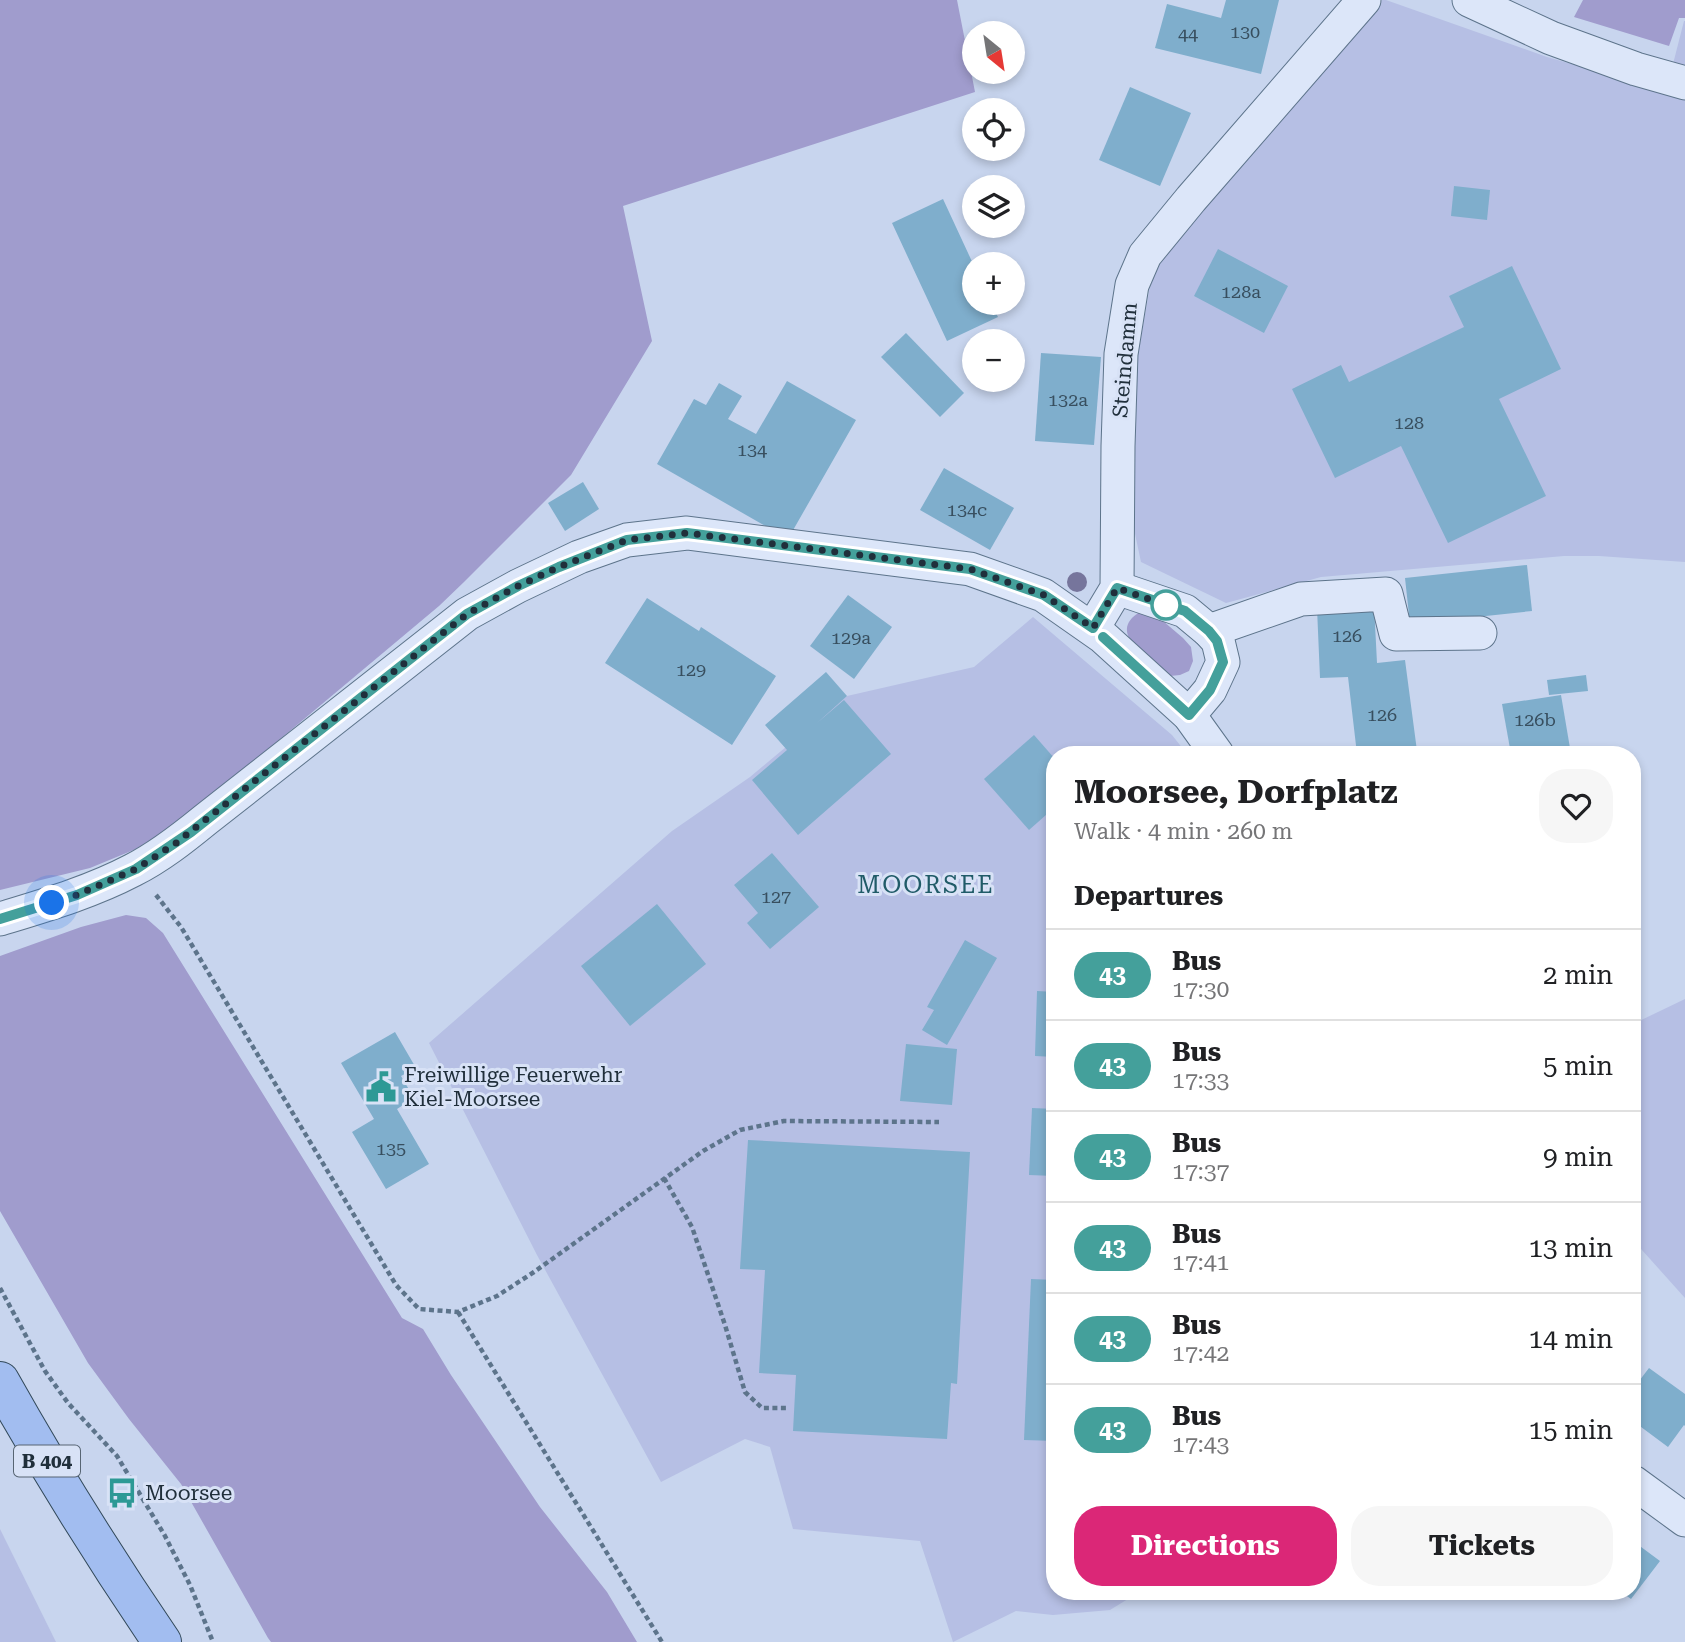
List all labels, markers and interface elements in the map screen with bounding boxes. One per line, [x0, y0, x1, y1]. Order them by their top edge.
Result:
north arrow [962, 21, 1026, 84]
map controls [962, 21, 1025, 392]
house number: 130 [1230, 21, 1260, 42]
house number: 44 [1178, 23, 1198, 44]
button: locate [962, 98, 1025, 161]
button: layers [962, 175, 1025, 238]
button: + [962, 252, 1025, 315]
house number: 128a [1221, 281, 1261, 302]
street label: Steindamm [1108, 301, 1142, 419]
button: − [962, 329, 1025, 392]
house number: 132a [1048, 389, 1088, 410]
house number: 128 [1394, 412, 1424, 433]
house number: 134 [737, 439, 767, 460]
house number: 134c [947, 499, 987, 520]
unlabelled marker [1151, 590, 1181, 620]
house number: 126 [1332, 625, 1362, 646]
house number: 129a [831, 627, 871, 648]
house number: 129 [676, 659, 706, 680]
house number: 126 [1367, 704, 1397, 725]
house number: 126b [1514, 709, 1556, 730]
button: heart [1539, 769, 1613, 843]
text: Moorsee, Dorfplatz [1074, 772, 1398, 811]
text: Walk · 4 min · 260 m [1074, 818, 1293, 845]
district label: MOORSEE [857, 871, 995, 899]
text: Departures [1074, 881, 1223, 911]
your location [34, 885, 69, 920]
house number: 127 [761, 886, 791, 907]
text: Bus [1172, 946, 1221, 976]
text: 2 min [1543, 960, 1613, 990]
text: 43 [1099, 961, 1126, 989]
text: 17:30 [1172, 976, 1229, 1003]
text: Bus [1172, 1037, 1221, 1067]
text: 5 min [1543, 1051, 1613, 1081]
text: 43 [1099, 1052, 1126, 1080]
place label: Freiwillige Feuerwehr Kiel-Moorsee [404, 1063, 623, 1111]
text: 17:33 [1172, 1067, 1229, 1094]
public building icon: Freiwillige Feuerwehr Kiel-Moorsee [364, 1070, 398, 1104]
text: Bus [1172, 1128, 1221, 1158]
house number: 135 [376, 1138, 406, 1159]
text: 9 min [1543, 1142, 1613, 1172]
text: 43 [1099, 1143, 1126, 1171]
text: 17:37 [1172, 1158, 1229, 1185]
text: Bus [1172, 1219, 1221, 1249]
text: 13 min [1529, 1233, 1613, 1263]
text: 43 [1099, 1234, 1126, 1262]
text: 17:41 [1172, 1249, 1229, 1276]
text: Bus [1172, 1310, 1221, 1340]
text: 14 min [1529, 1324, 1613, 1354]
text: 43 [1099, 1325, 1126, 1353]
text: 17:42 [1172, 1340, 1229, 1367]
text: Bus [1172, 1401, 1221, 1431]
text: 15 min [1529, 1415, 1613, 1445]
text: 43 [1099, 1416, 1126, 1444]
text: 17:43 [1172, 1431, 1229, 1458]
road number: B 404 [14, 1446, 80, 1476]
bus stop icon: Moorsee [105, 1476, 139, 1510]
place label: Moorsee [145, 1481, 232, 1505]
button: Directions [1074, 1506, 1337, 1586]
button: Tickets [1351, 1506, 1613, 1586]

